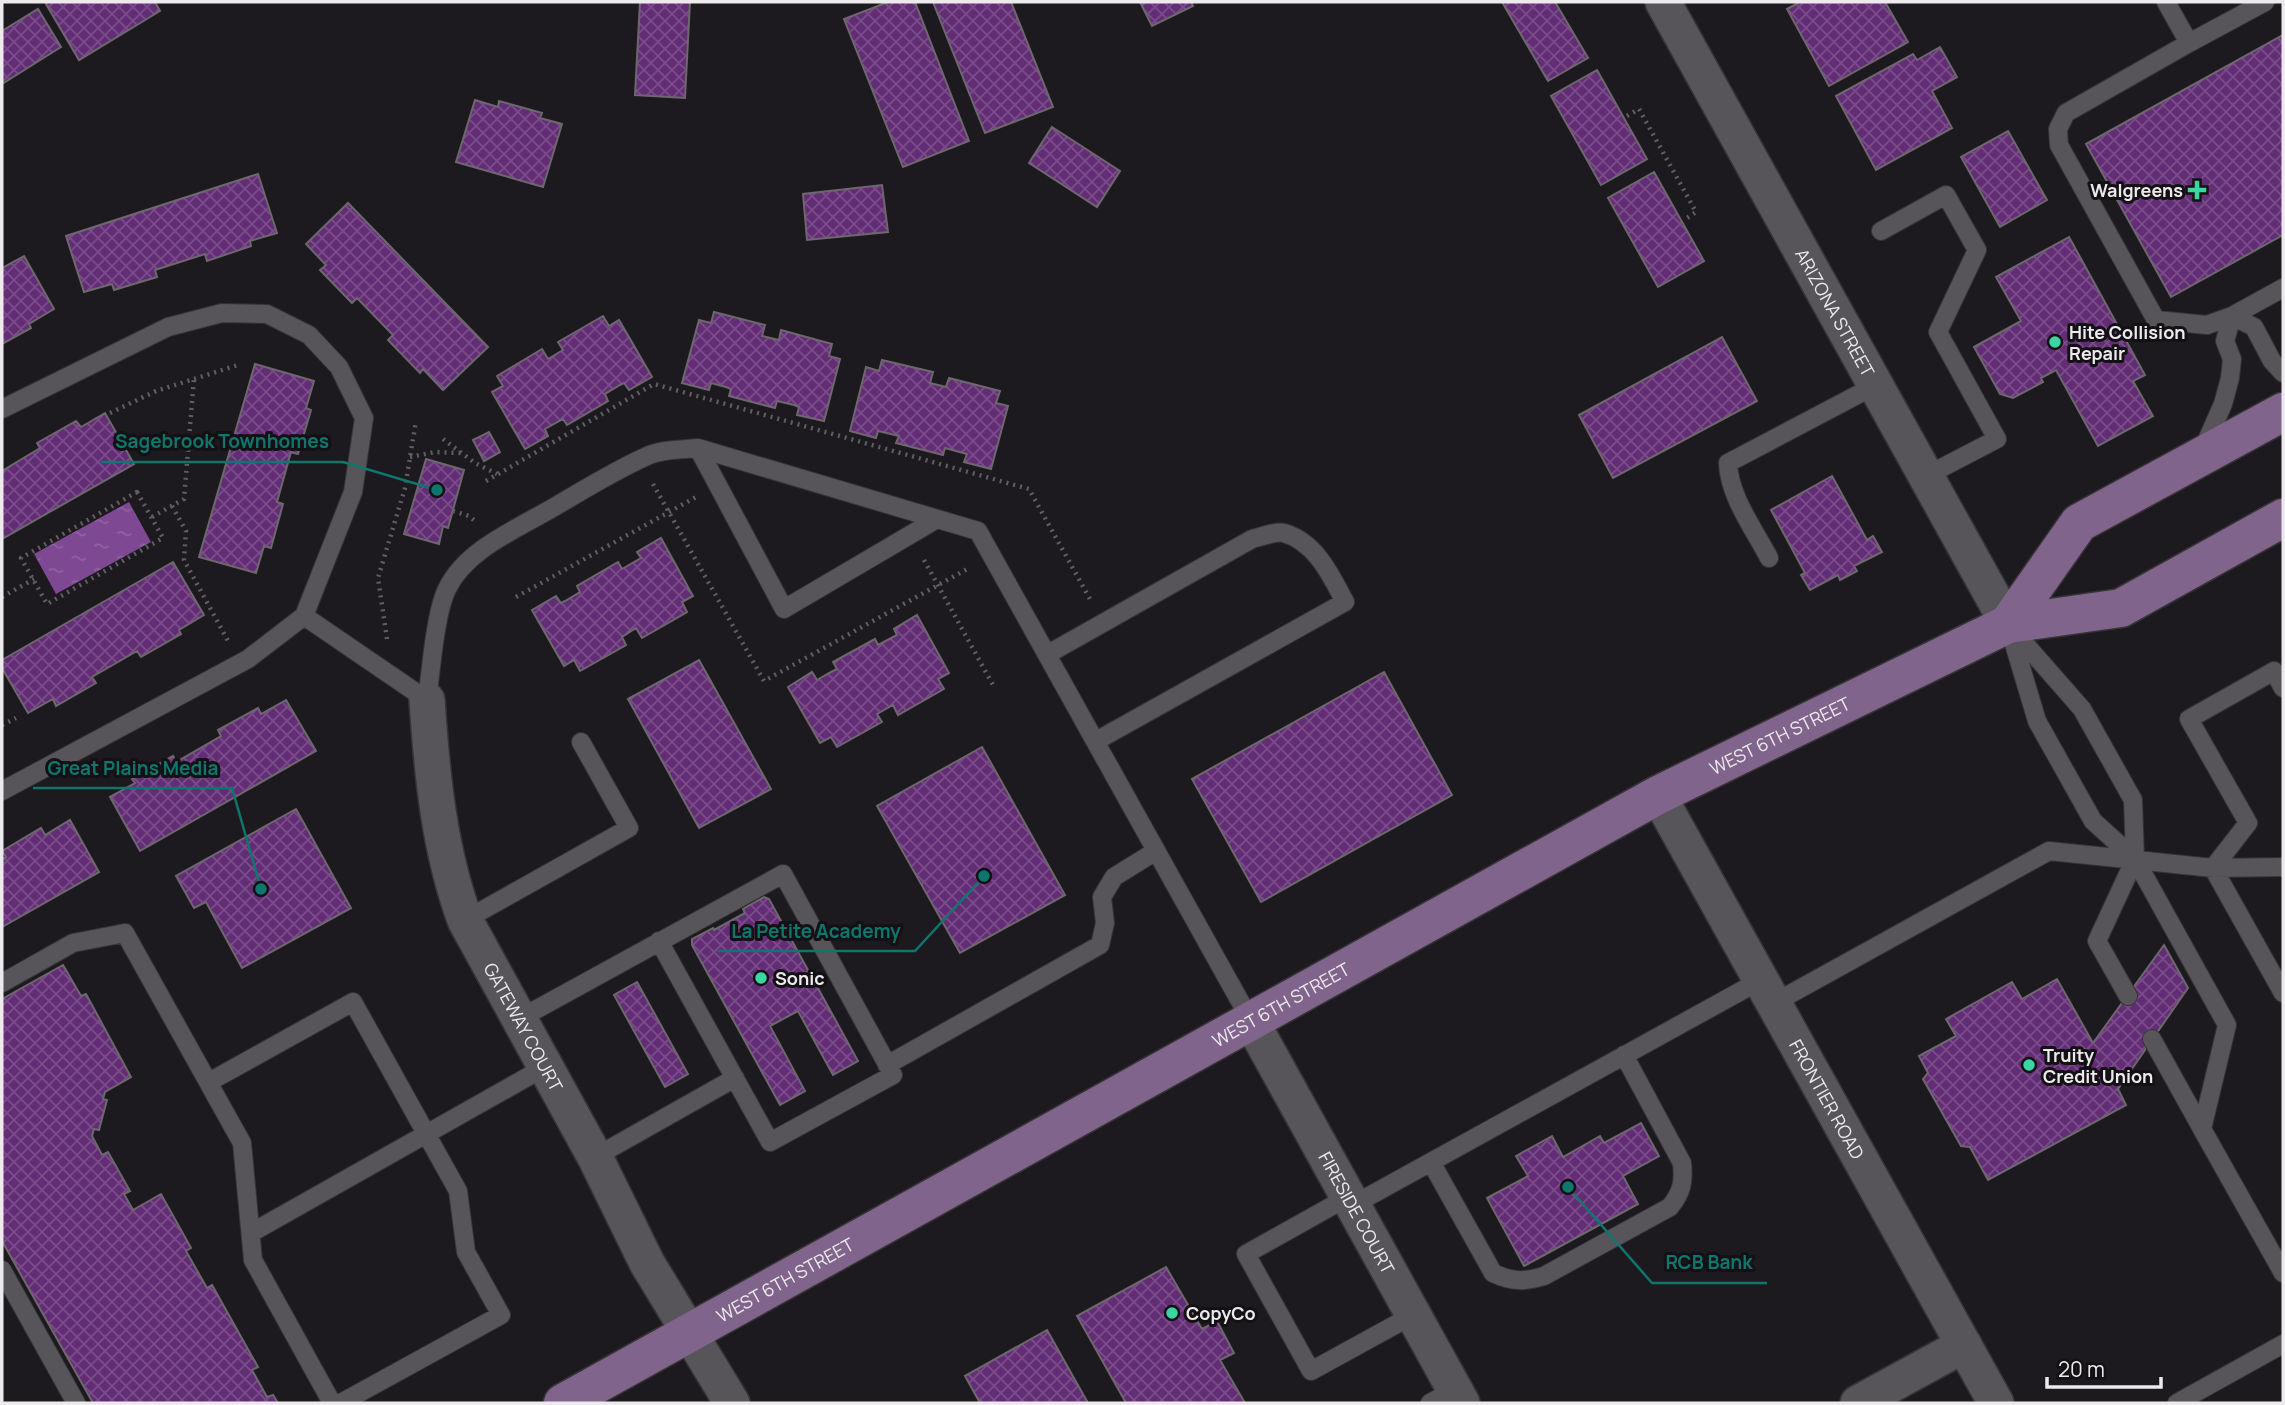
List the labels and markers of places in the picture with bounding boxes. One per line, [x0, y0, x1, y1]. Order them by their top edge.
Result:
place label: Walgreens [2090, 178, 2183, 202]
marker: Walgreens [2189, 182, 2205, 198]
place label: Hite Collision Repair [2069, 320, 2186, 365]
marker: Hite Collision Repair [2047, 334, 2063, 350]
callout: Sagebrook Townhomes [101, 422, 343, 462]
callout: Great Plains Media [33, 748, 232, 788]
callout: La Petite Academy [718, 911, 915, 951]
place label: Sonic [775, 966, 825, 990]
marker: Sonic [753, 970, 769, 986]
place label: Truity Credit Union [2043, 1043, 2153, 1088]
marker: Truity Credit Union [2021, 1057, 2037, 1073]
callout: RCB Bank [1652, 1243, 1767, 1283]
place label: CopyCo [1186, 1301, 1256, 1325]
marker: CopyCo [1164, 1305, 1180, 1321]

